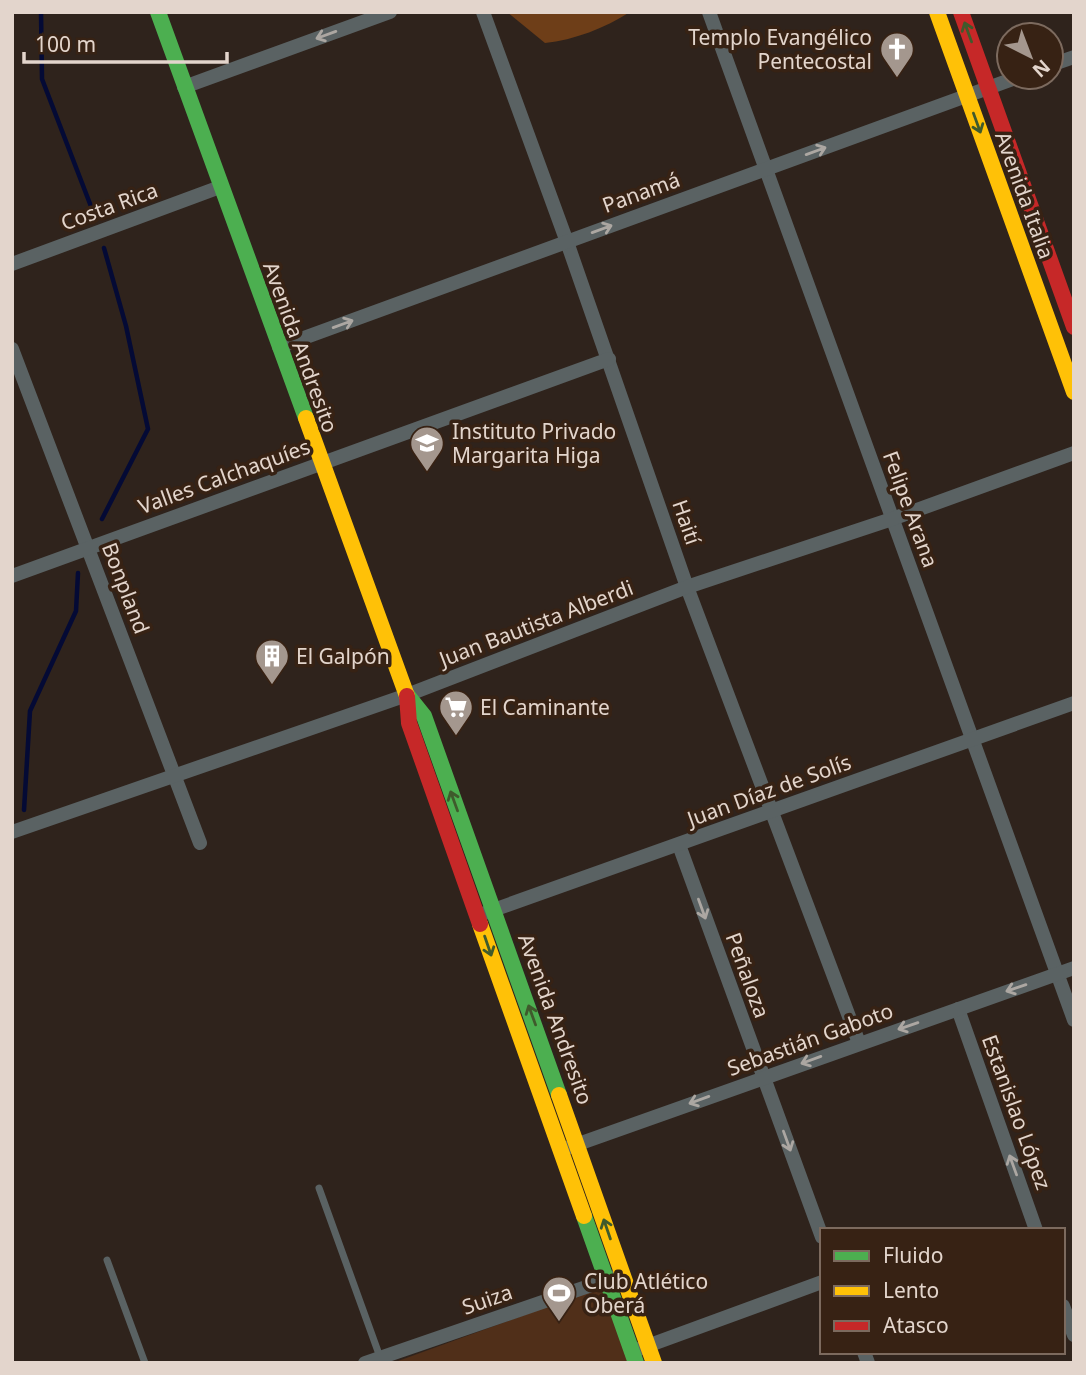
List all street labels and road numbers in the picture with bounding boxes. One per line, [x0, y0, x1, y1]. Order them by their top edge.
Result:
street label: Avenida Italia [989, 127, 1061, 263]
street label: Panamá [598, 165, 684, 219]
street label: Costa Rica [57, 176, 161, 236]
street label: Avenida Andresito [257, 258, 345, 436]
street label: Valles Calchaquíes [134, 432, 314, 520]
street label: Felipe Arana [877, 447, 945, 571]
street label: Haití [666, 496, 708, 549]
street label: Bonpland [96, 538, 156, 638]
street label: Juan Bautista Alberdi [433, 573, 637, 674]
street label: Juan Díaz de Solís [681, 747, 855, 833]
street label: Peñaloza [720, 928, 776, 1022]
street label: Avenida Andresito [512, 930, 600, 1108]
street label: Sebastián Gaboto [723, 996, 897, 1082]
street label: Estanislao López [976, 1031, 1058, 1194]
street label: Suiza [458, 1277, 516, 1321]

